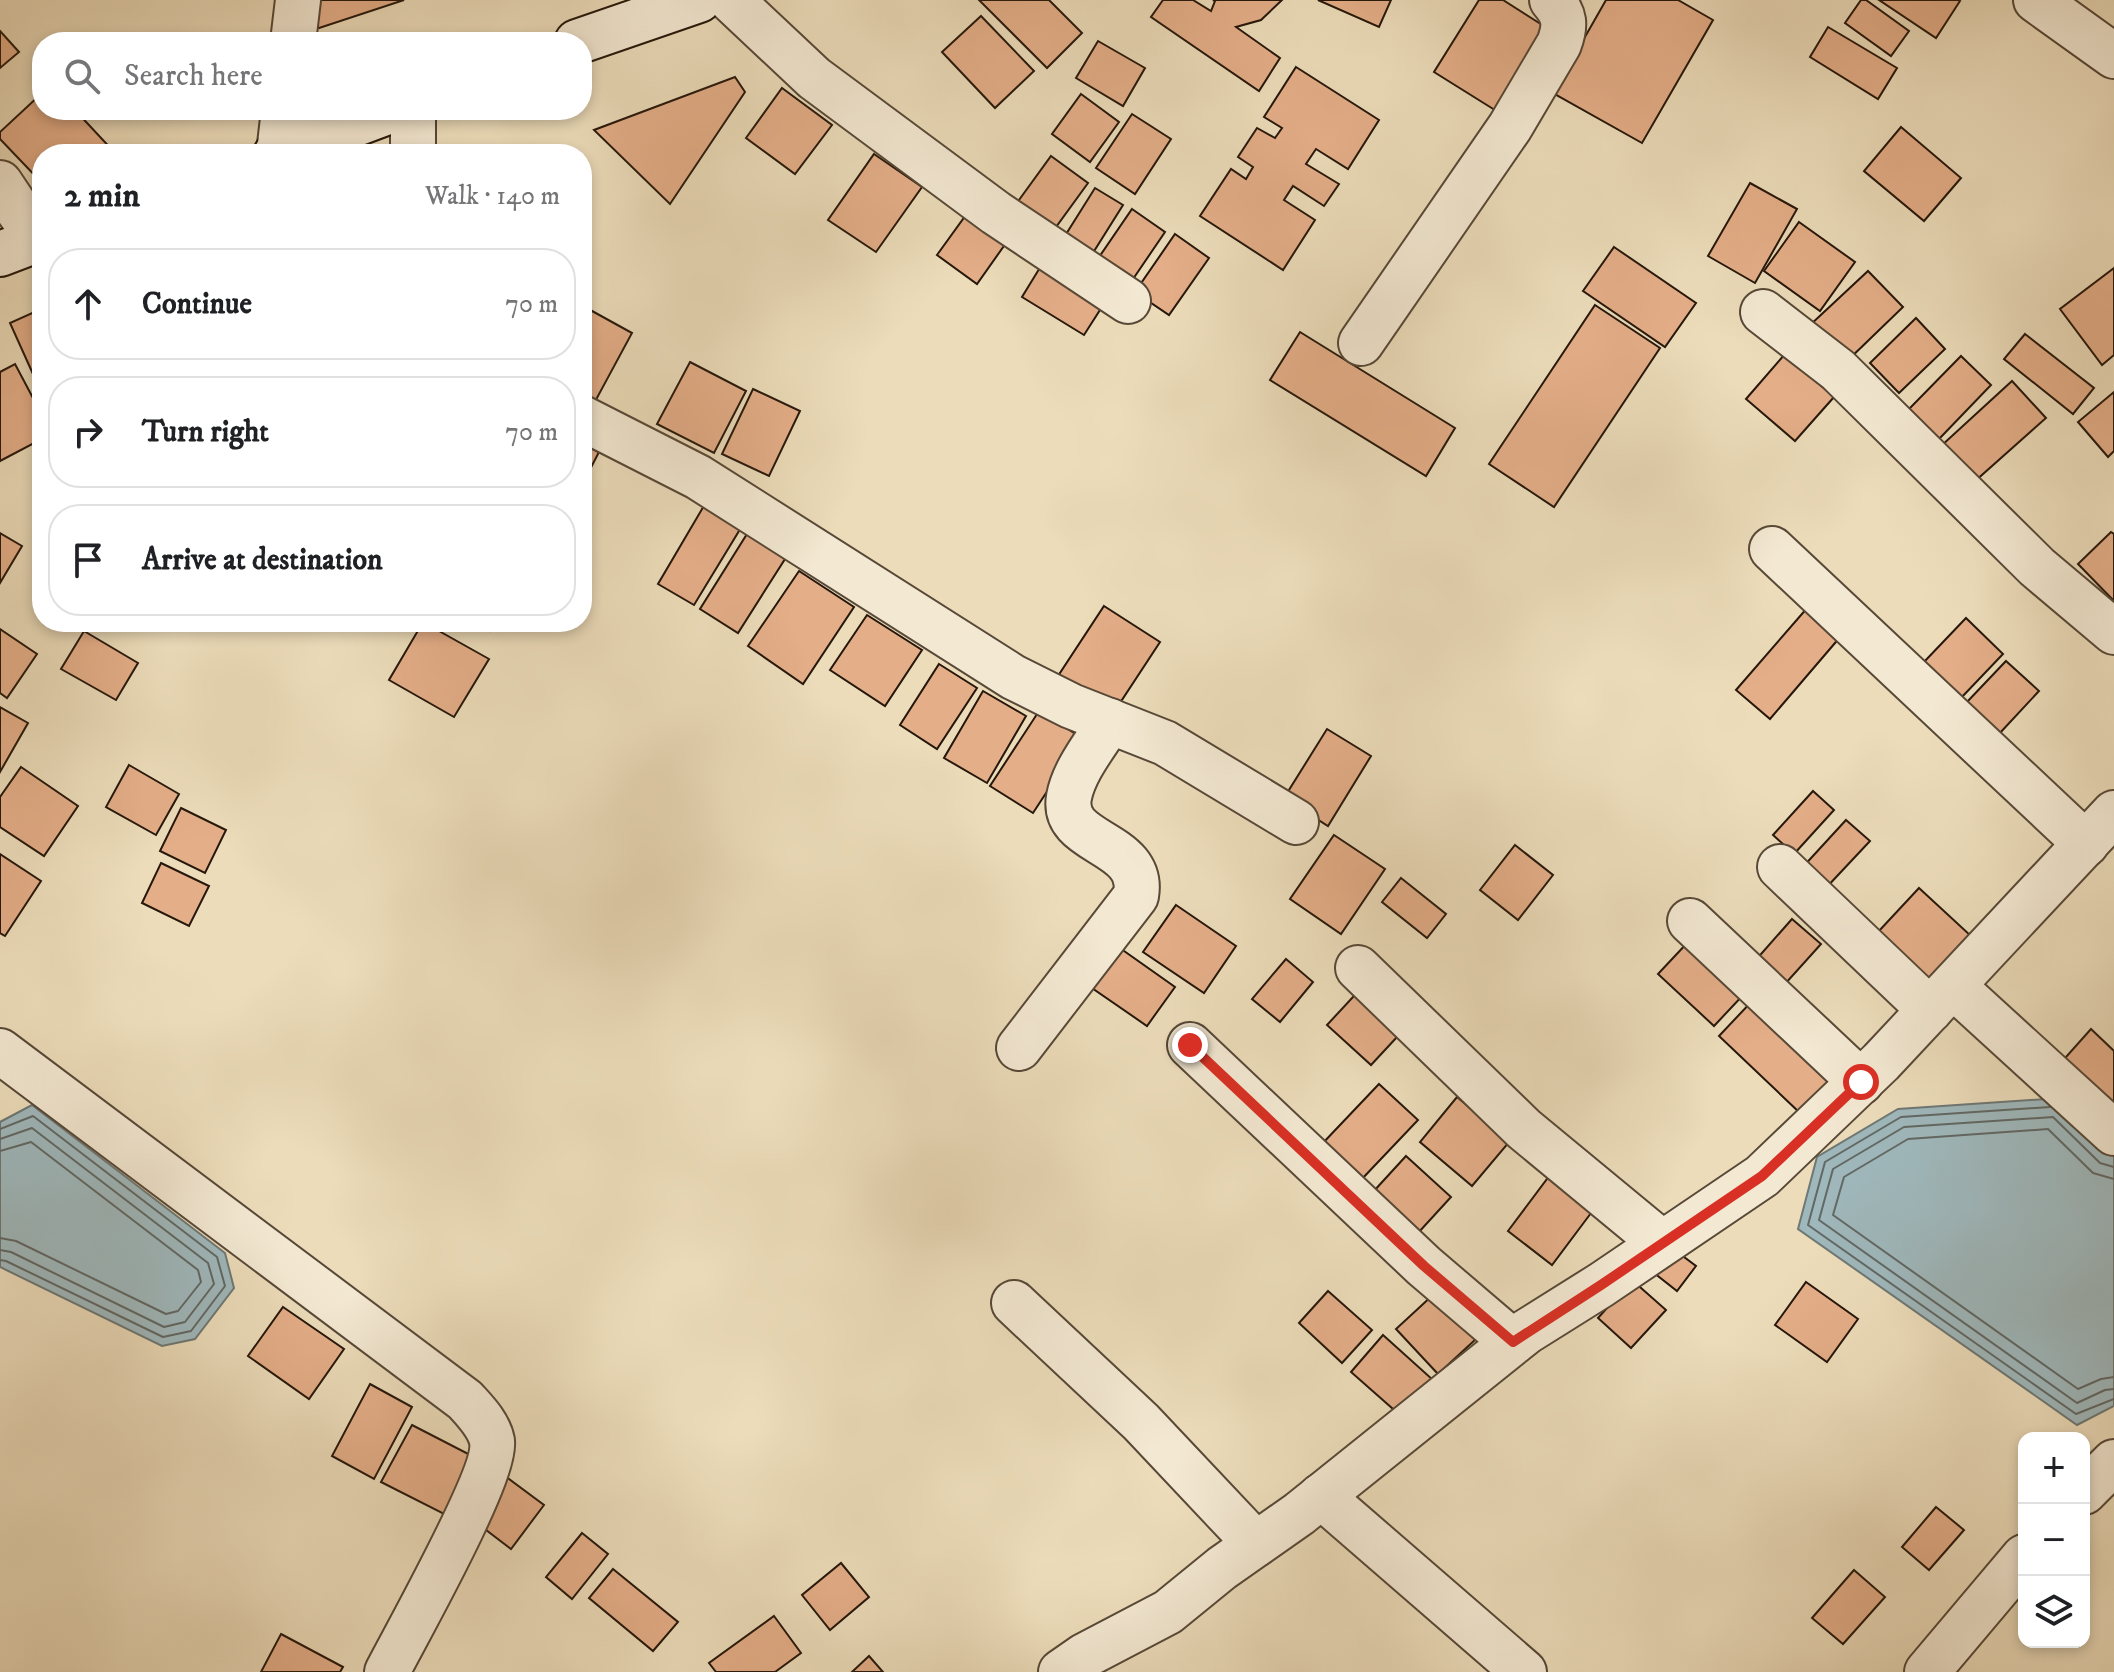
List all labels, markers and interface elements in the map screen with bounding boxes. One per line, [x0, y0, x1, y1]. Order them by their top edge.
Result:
search box [32, 32, 592, 120]
icon: search [60, 54, 104, 98]
text: Search here [124, 58, 263, 95]
text: 2 min [64, 175, 140, 217]
text: Walk · 140 m [425, 180, 560, 213]
icon: ahead [66, 282, 110, 326]
text: Continue [142, 286, 252, 323]
text: 70 m [505, 288, 558, 321]
icon: right [66, 410, 110, 454]
text: Turn right [142, 414, 269, 451]
text: 70 m [505, 416, 558, 449]
icon: arrive [66, 538, 110, 582]
text: Arrive at destination [142, 542, 383, 579]
route end [1172, 1027, 1208, 1063]
route start [1843, 1064, 1879, 1100]
map controls [2018, 1432, 2090, 1648]
button: + [2018, 1432, 2090, 1504]
button: − [2018, 1504, 2090, 1576]
button: layers [2018, 1576, 2090, 1648]

